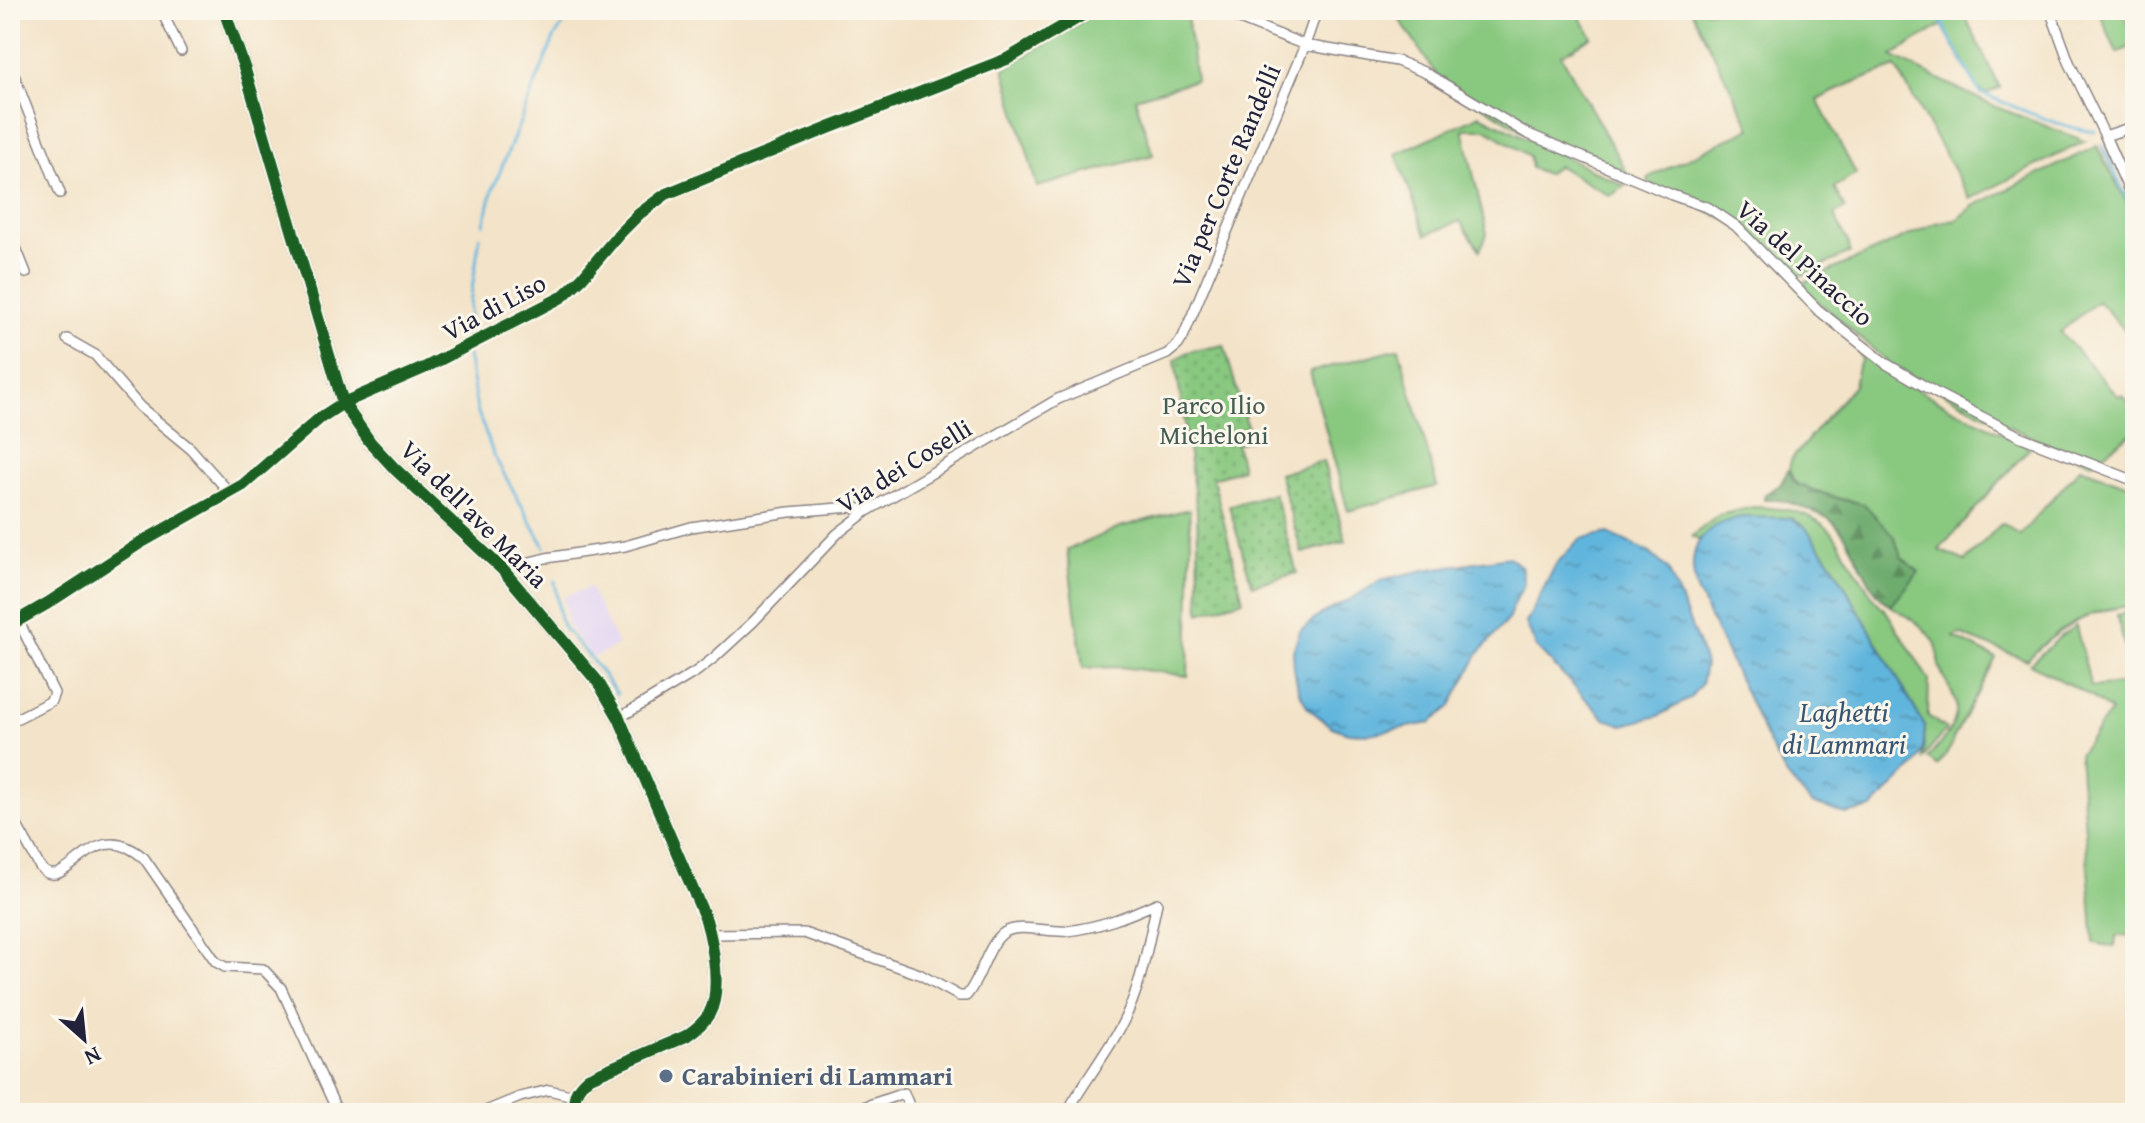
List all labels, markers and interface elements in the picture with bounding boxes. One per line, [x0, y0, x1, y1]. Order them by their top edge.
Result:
street label: Via per Corte Randelli [1161, 58, 1290, 294]
street label: Via del Pinaccio [1728, 190, 1883, 335]
street label: Via di Liso [435, 263, 553, 350]
park label: Parco Ilio Micheloni [1159, 385, 1269, 454]
street label: Via dei Coselli [828, 408, 979, 523]
street label: Via dell'ave Maria [391, 431, 558, 597]
water label: Laghetti di Lammari [1782, 691, 1906, 764]
north arrow [44, 999, 124, 1079]
text: N [79, 1039, 107, 1075]
place label: Carabinieri di Lammari [682, 1056, 953, 1095]
marker: Carabinieri di Lammari [657, 1067, 675, 1085]

